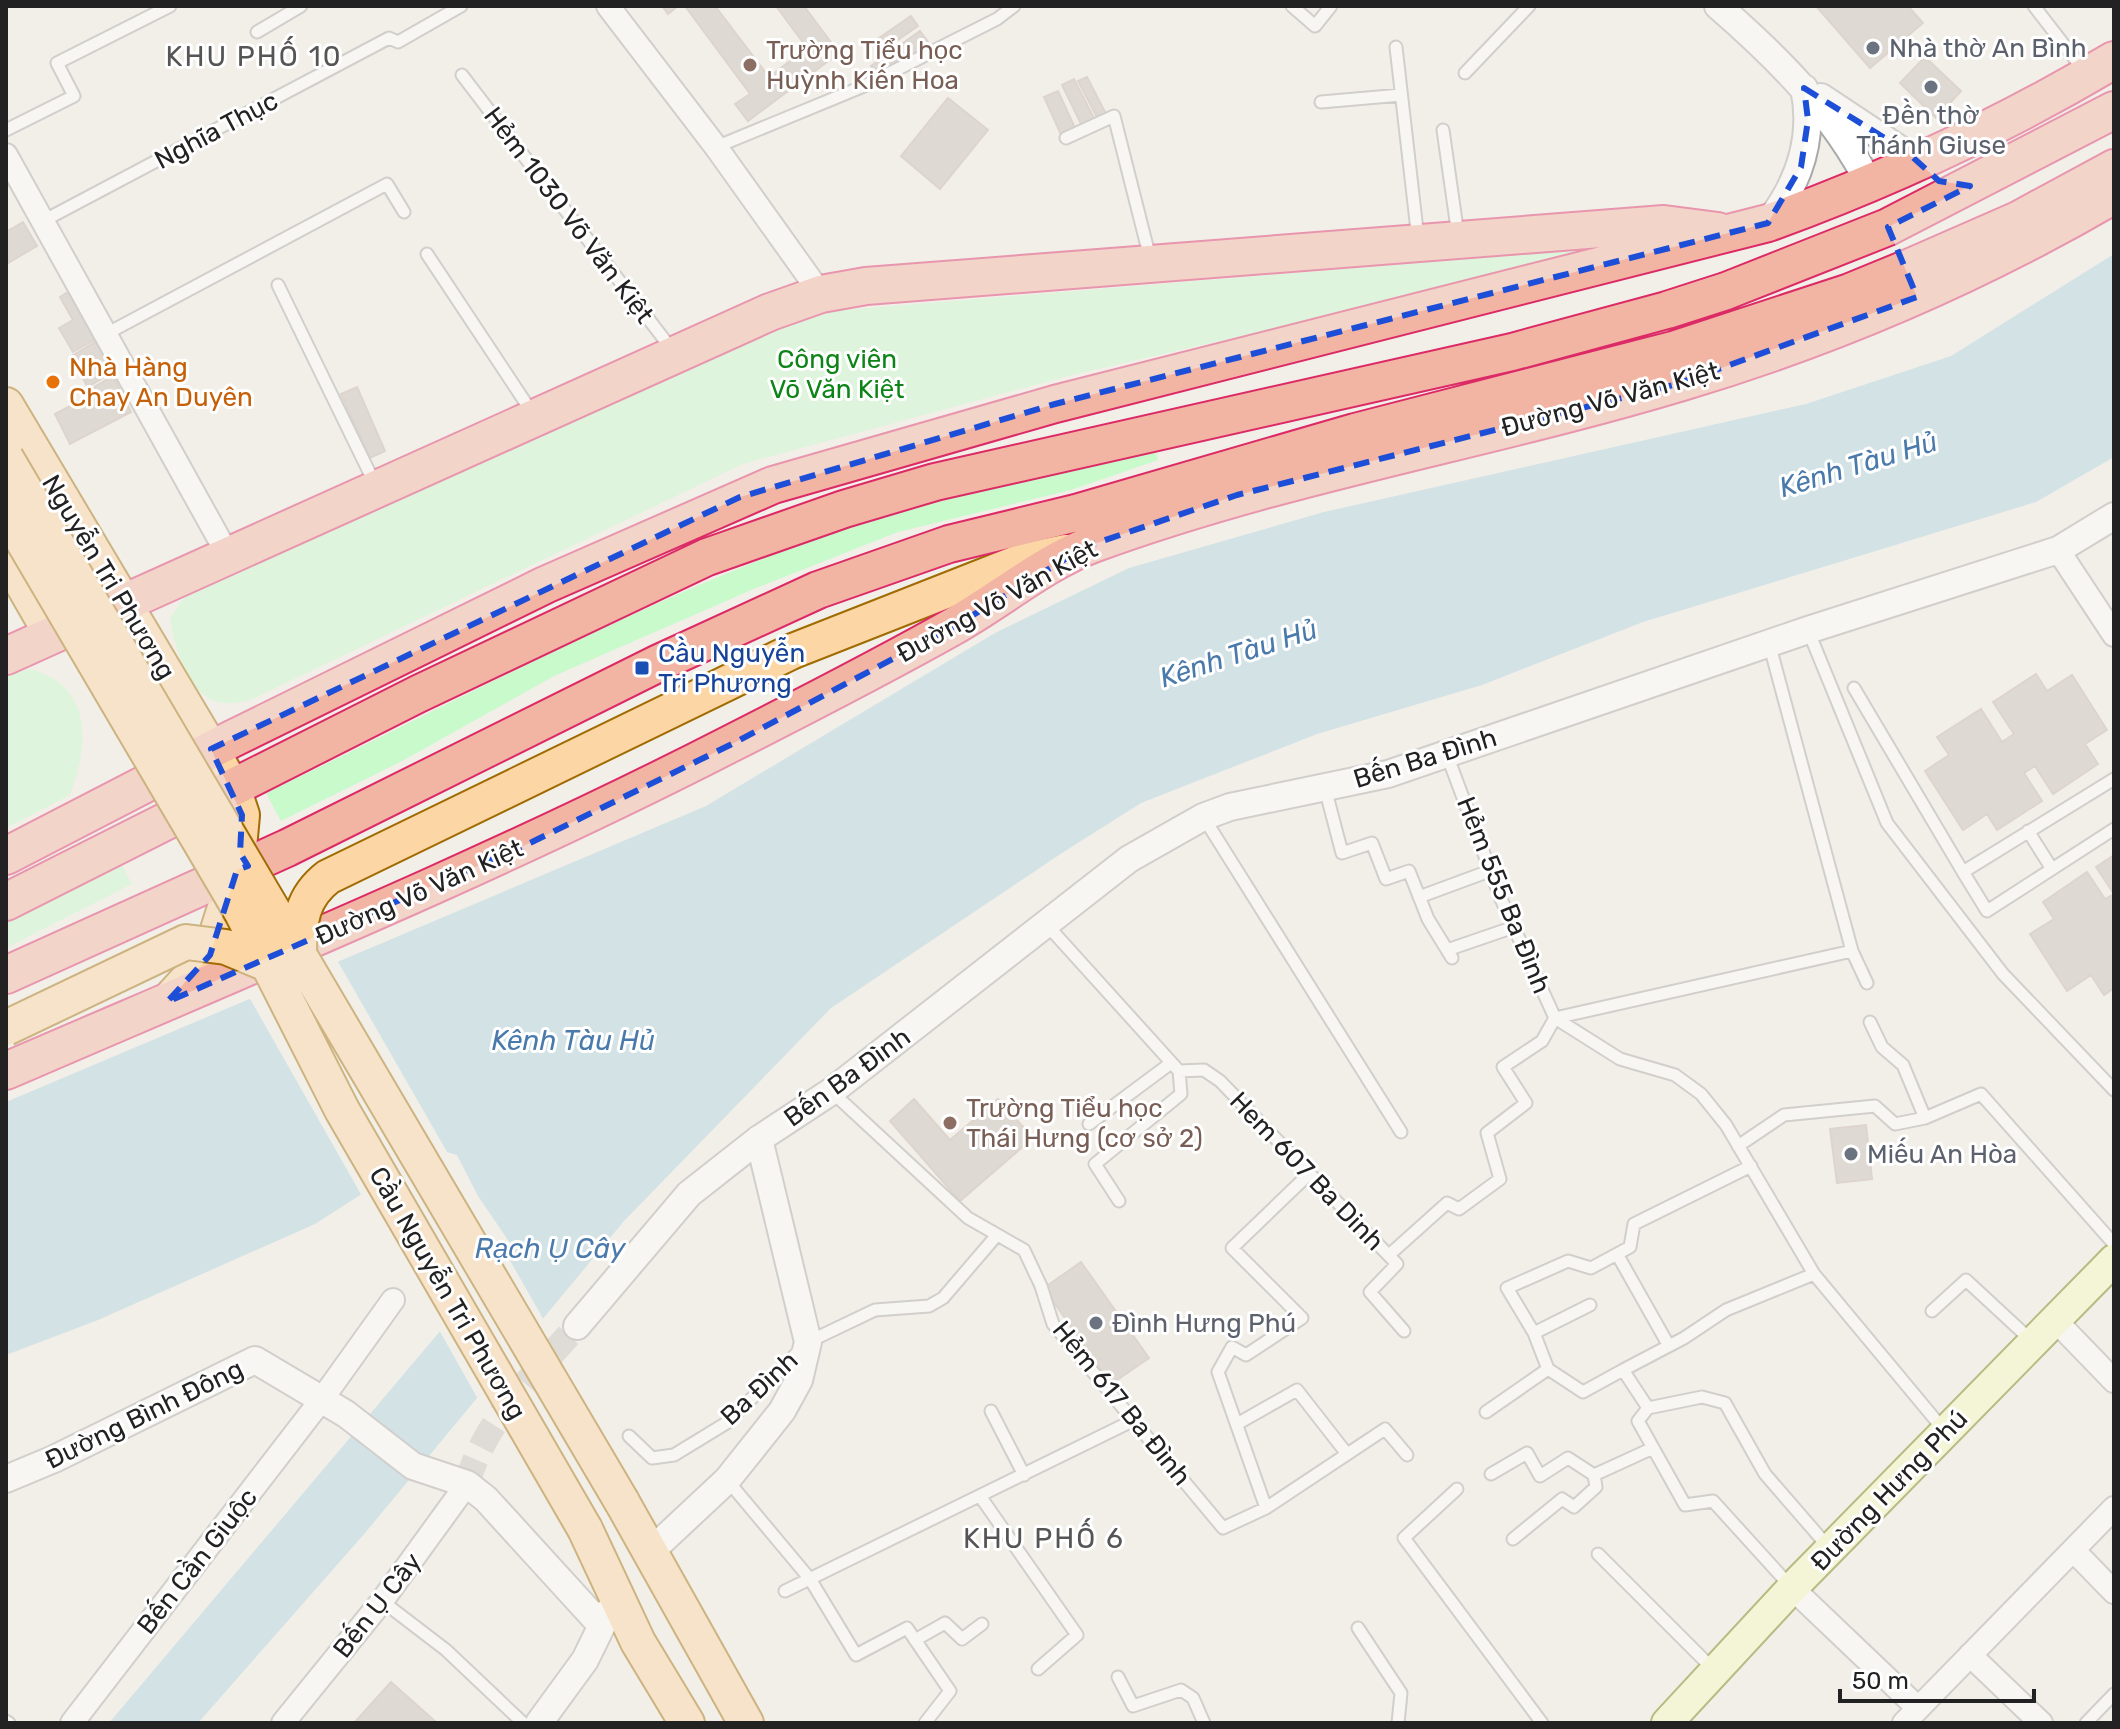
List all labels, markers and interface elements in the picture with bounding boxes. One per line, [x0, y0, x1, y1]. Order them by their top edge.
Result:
place label: Nhà thờ An Bình [1889, 33, 2087, 64]
place label: Trường Tiểu học Huỳnh Kiến Hoa [766, 35, 963, 96]
district label: KHU PHỐ 10 [166, 36, 342, 73]
marker: Nhà thờ An Bình [1864, 39, 1882, 57]
marker: Trường Tiểu học Huỳnh Kiến Hoa [741, 56, 759, 74]
marker: Đền thờ Thánh Giuse [1922, 78, 1940, 96]
street label: Nghĩa Thục [149, 85, 283, 176]
place label: Đền thờ Thánh Giuse [1856, 98, 2006, 161]
street label: Hẻm 1030 Võ Văn Kiệt [477, 101, 660, 330]
park label: Công viên Võ Văn Kiệt [770, 344, 904, 405]
place label: Nhà Hàng Chay An Duyên [69, 352, 253, 413]
street label: Đường Võ Văn Kiệt [1498, 355, 1723, 443]
marker: Nhà Hàng Chay An Duyên [44, 373, 62, 391]
water label: Kênh Tàu Hủ [1775, 425, 1941, 504]
street label: Nguyễn Tri Phương [35, 469, 182, 685]
street label: Đường Võ Văn Kiệt [892, 533, 1103, 669]
water label: Kênh Tàu Hủ [1155, 612, 1321, 694]
place label: Cầu Nguyễn Tri Phương [658, 636, 805, 699]
marker: Cầu Nguyễn Tri Phương [633, 659, 651, 677]
street label: Bến Ba Đình [1349, 721, 1501, 795]
street label: Hẻm 555 Ba Đình [1450, 792, 1557, 998]
street label: Đường Võ Văn Kiệt [310, 833, 528, 952]
street label: Bến Ba Đình [777, 1020, 916, 1133]
water label: Kênh Tàu Hủ [491, 1024, 655, 1057]
street label: Hem 607 Ba Dinh [1223, 1086, 1390, 1257]
place label: Trường Tiểu học Thái Hưng (cơ sở 2) [966, 1093, 1203, 1154]
marker: Trường Tiểu học Thái Hưng (cơ sở 2) [941, 1114, 959, 1132]
place label: Miếu An Hòa [1867, 1137, 2017, 1170]
marker: Miếu An Hòa [1842, 1145, 1860, 1163]
street label: Cầu Nguyễn Tri Phương [362, 1161, 534, 1425]
water label: Rạch Ụ Cây [474, 1232, 627, 1265]
place label: Đình Hưng Phú [1112, 1308, 1296, 1339]
marker: Đình Hưng Phú [1087, 1314, 1105, 1332]
street label: Hẻm 617 Ba Đình [1046, 1315, 1197, 1492]
street label: Ba Đình [714, 1345, 804, 1432]
street label: Đường Bình Đông [40, 1353, 248, 1476]
street label: Đường Hưng Phú [1805, 1403, 1974, 1577]
street label: Bến Cần Giuộc [130, 1481, 264, 1640]
district label: KHU PHỐ 6 [963, 1518, 1125, 1555]
street label: Bến Ụ Cây [326, 1546, 428, 1664]
scale bar [1840, 1653, 2034, 1703]
text: 50 m [1852, 1667, 1909, 1695]

